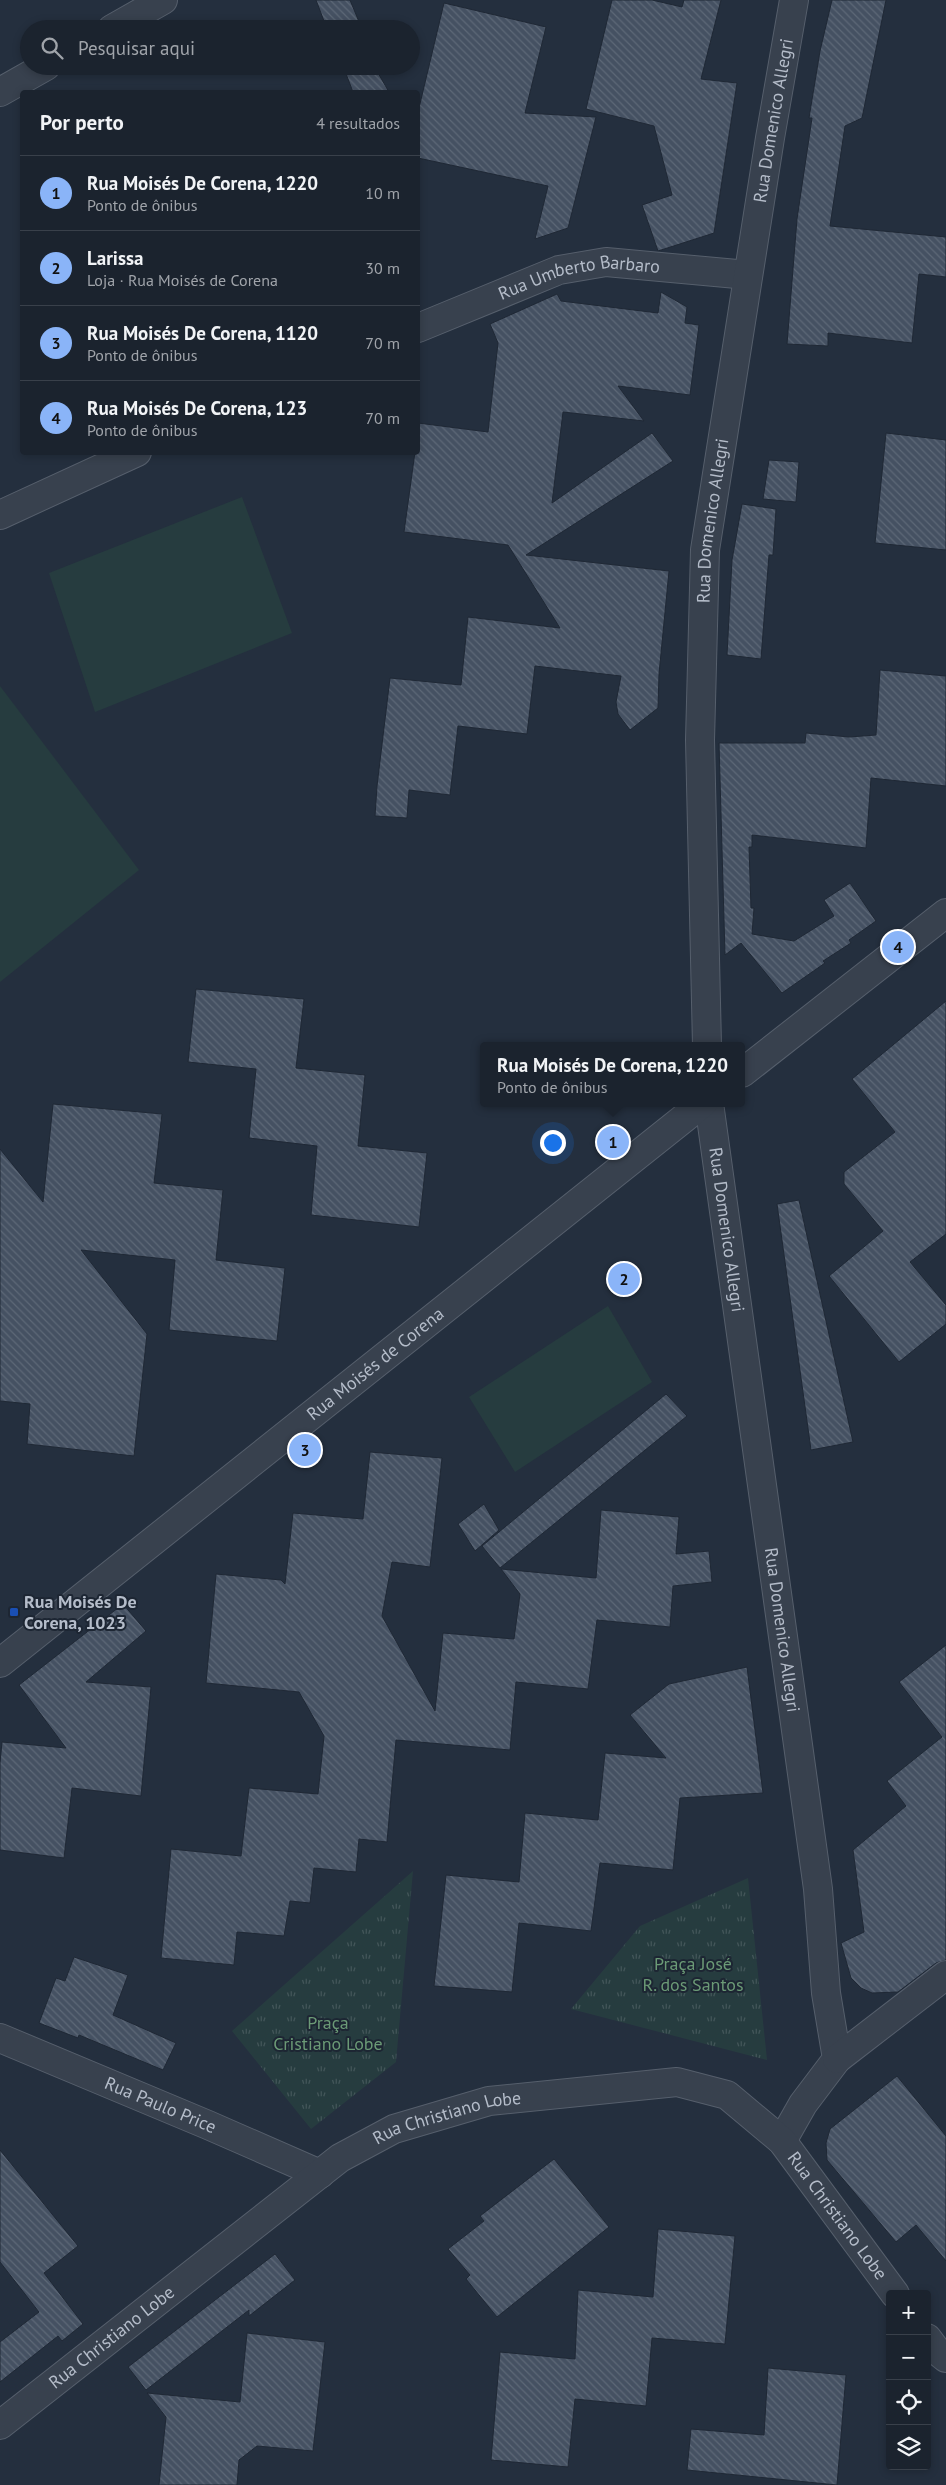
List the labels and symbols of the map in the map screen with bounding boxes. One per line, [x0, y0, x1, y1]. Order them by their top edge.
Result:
street label: Rua Domenico Allegri [748, 37, 798, 204]
street label: Rua Umberto Barbaro [495, 249, 661, 305]
street label: Rua Domenico Allegri [692, 437, 733, 603]
pin: 4 [882, 928, 914, 966]
pin: 1 [597, 1123, 629, 1161]
your location [540, 1130, 566, 1156]
street label: Rua Domenico Allegri [704, 1146, 750, 1314]
pin: 2 [608, 1260, 640, 1298]
street label: Rua Moisés de Corena [302, 1302, 448, 1425]
pin: 3 [289, 1431, 321, 1469]
street label: Rua Domenico Allegri [760, 1546, 805, 1714]
place label: Rua Moisés De Corena, 1023 [24, 1590, 137, 1634]
marker: Rua Moisés De Corena, 1023 [8, 1606, 20, 1618]
park label: Praça José R. dos Santos [642, 1952, 744, 1996]
park label: Praça Cristiano Lobe [273, 2011, 383, 2055]
street label: Rua Paulo Price [101, 2071, 220, 2138]
street label: Rua Christiano Lobe [369, 2086, 522, 2149]
street label: Rua Christiano Lobe [783, 2147, 893, 2284]
street label: Rua Christiano Lobe [44, 2280, 179, 2393]

